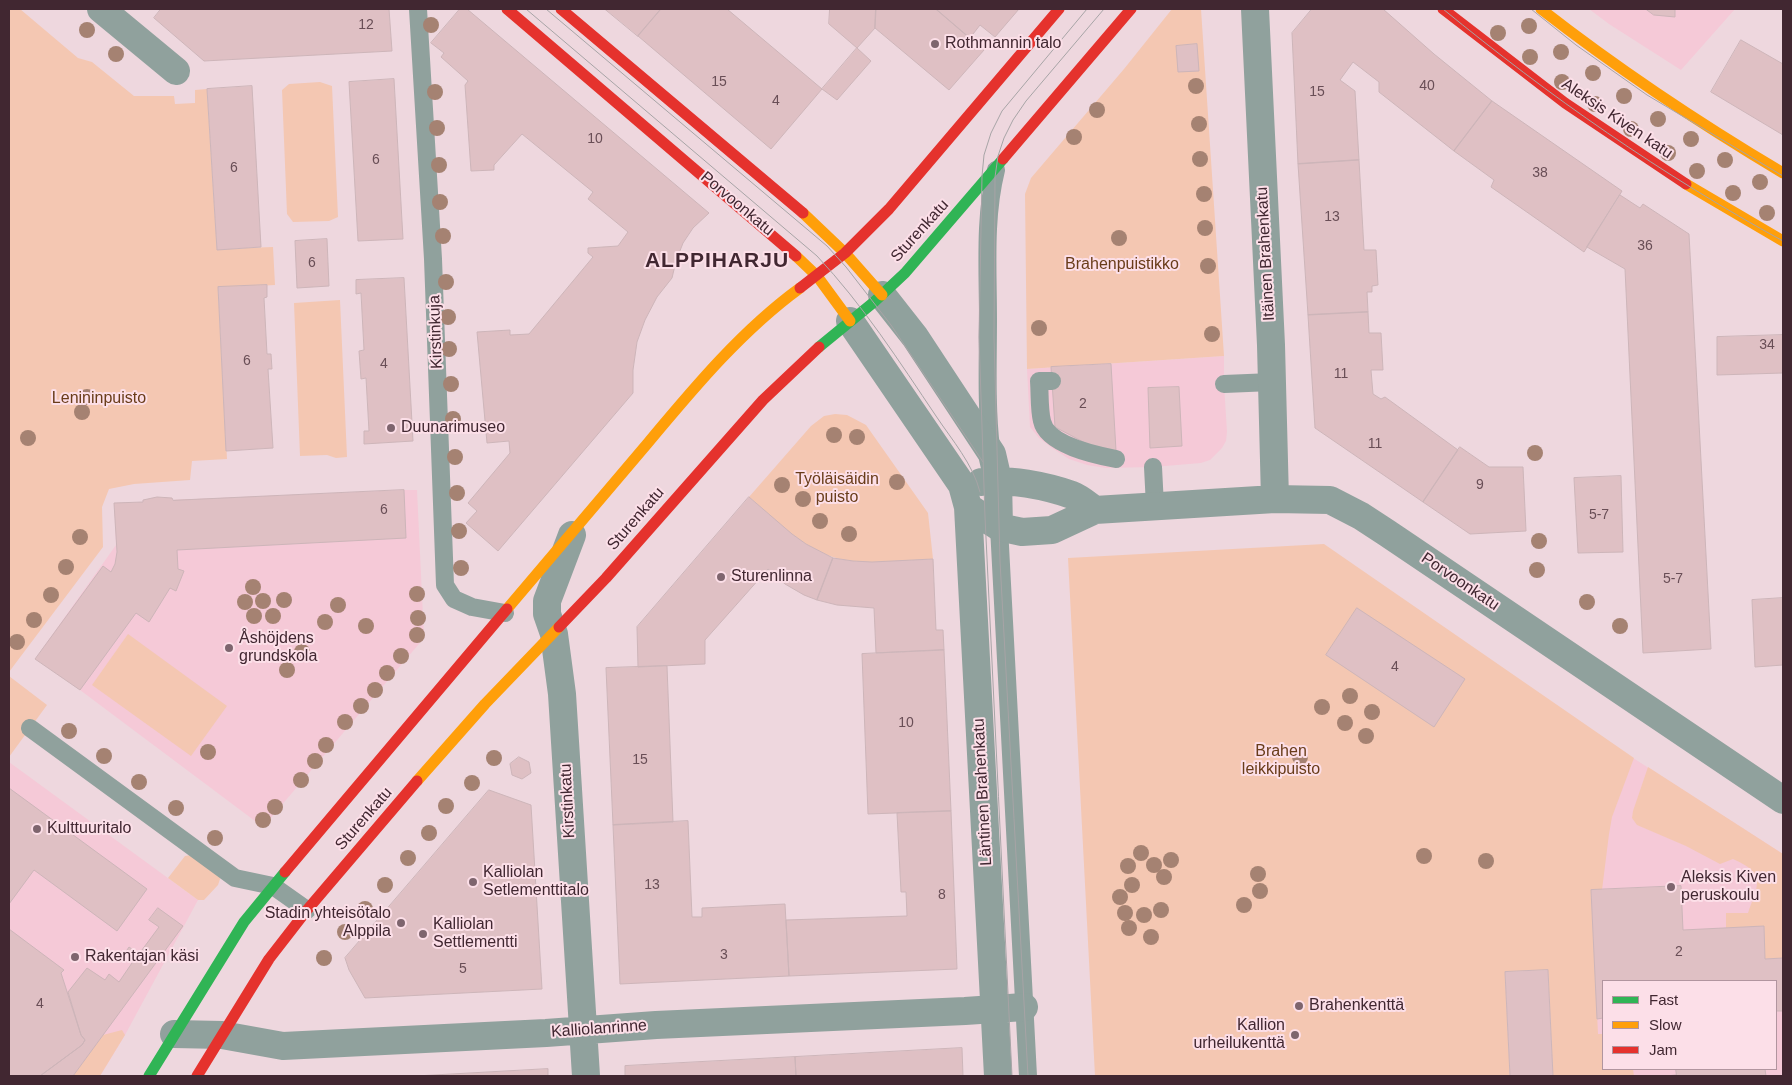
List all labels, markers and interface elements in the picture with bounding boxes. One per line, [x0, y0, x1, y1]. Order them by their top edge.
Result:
house number: 12 [358, 17, 374, 33]
place label: Rothmannin talo [945, 34, 1062, 54]
marker: Rothmannin talo [929, 38, 941, 50]
house number: 15 [711, 74, 727, 90]
street label: Aleksis Kiven katu [1558, 75, 1676, 163]
house number: 40 [1419, 78, 1435, 94]
house number: 15 [1309, 84, 1325, 100]
house number: 4 [772, 93, 780, 109]
house number: 10 [587, 131, 603, 147]
house number: 6 [372, 152, 380, 168]
house number: 6 [230, 160, 238, 176]
house number: 38 [1532, 165, 1548, 181]
street label: Porvoonkatu [696, 168, 778, 240]
street label: Itäinen Brahenkatu [1253, 186, 1279, 322]
street label: Sturenkatu [887, 196, 953, 266]
house number: 13 [1324, 209, 1340, 225]
house number: 36 [1637, 238, 1653, 254]
district label: ALPPIHARJU [644, 248, 790, 274]
house number: 6 [308, 255, 316, 271]
park label: Brahenpuistikko [1065, 255, 1179, 275]
street label: Kirstinkuja [425, 295, 447, 369]
house number: 34 [1759, 337, 1775, 353]
house number: 6 [243, 353, 251, 369]
house number: 4 [380, 356, 388, 372]
house number: 11 [1334, 366, 1348, 382]
park label: Lenininpuisto [52, 389, 146, 409]
house number: 2 [1079, 396, 1087, 412]
place label: Duunarimuseo [401, 418, 505, 438]
marker: Duunarimuseo [385, 422, 397, 434]
house number: 11 [1368, 436, 1382, 452]
park label: Työläisäidin puisto [795, 470, 879, 508]
house number: 9 [1476, 477, 1484, 493]
street label: Sturenkatu [603, 484, 669, 554]
house number: 6 [380, 502, 388, 518]
house number: 5-7 [1589, 507, 1609, 523]
street label: Porvoonkatu [1417, 549, 1503, 615]
place label: Sturenlinna [731, 567, 812, 587]
marker: Sturenlinna [715, 571, 727, 583]
house number: 5-7 [1663, 571, 1683, 587]
place label: Åshöjdens grundskola [239, 629, 317, 667]
marker: Åshöjdens grundskola [223, 642, 235, 654]
house number: 4 [1391, 659, 1399, 675]
house number: 10 [898, 715, 914, 731]
street label: Läntinen Brahenkatu [970, 718, 996, 866]
park label: Brahen leikkipuisto [1242, 742, 1320, 780]
house number: 15 [632, 752, 648, 768]
street label: Kirstinkatu [556, 763, 580, 839]
street label: Sturenkatu [331, 784, 397, 854]
place label: Kulttuuritalo [47, 819, 131, 839]
marker: Kulttuuritalo [31, 823, 43, 835]
place label: Kalliolan Setlementtitalo [483, 863, 589, 901]
place label: Aleksis Kiven peruskoulu [1681, 868, 1776, 906]
marker: Kalliolan Setlementtitalo [467, 876, 479, 888]
house number: 13 [644, 877, 660, 893]
marker: Aleksis Kiven peruskoulu [1665, 881, 1677, 893]
house number: 8 [938, 887, 946, 903]
place label: Stadin yhteisötalo Alppila [265, 904, 391, 942]
place label: Kalliolan Settlementti [433, 915, 517, 953]
marker: Stadin yhteisötalo Alppila [395, 917, 407, 929]
marker: Kalliolan Settlementti [417, 928, 429, 940]
house number: 2 [1675, 944, 1683, 960]
place label: Rakentajan käsi [85, 947, 199, 967]
house number: 3 [720, 947, 728, 963]
marker: Rakentajan käsi [69, 951, 81, 963]
house number: 5 [459, 961, 467, 977]
legend [1602, 980, 1777, 1070]
text: Fast [1649, 991, 1678, 1008]
house number: 4 [36, 996, 44, 1012]
place label: Brahenkenttä [1309, 996, 1404, 1016]
marker: Brahenkenttä [1293, 1000, 1305, 1012]
street label: Kalliolanrinne [550, 1016, 648, 1042]
place label: Kallion urheilukenttä [1193, 1016, 1285, 1054]
text: Slow [1649, 1016, 1682, 1033]
marker: Kallion urheilukenttä [1289, 1029, 1301, 1041]
text: Jam [1649, 1041, 1677, 1058]

